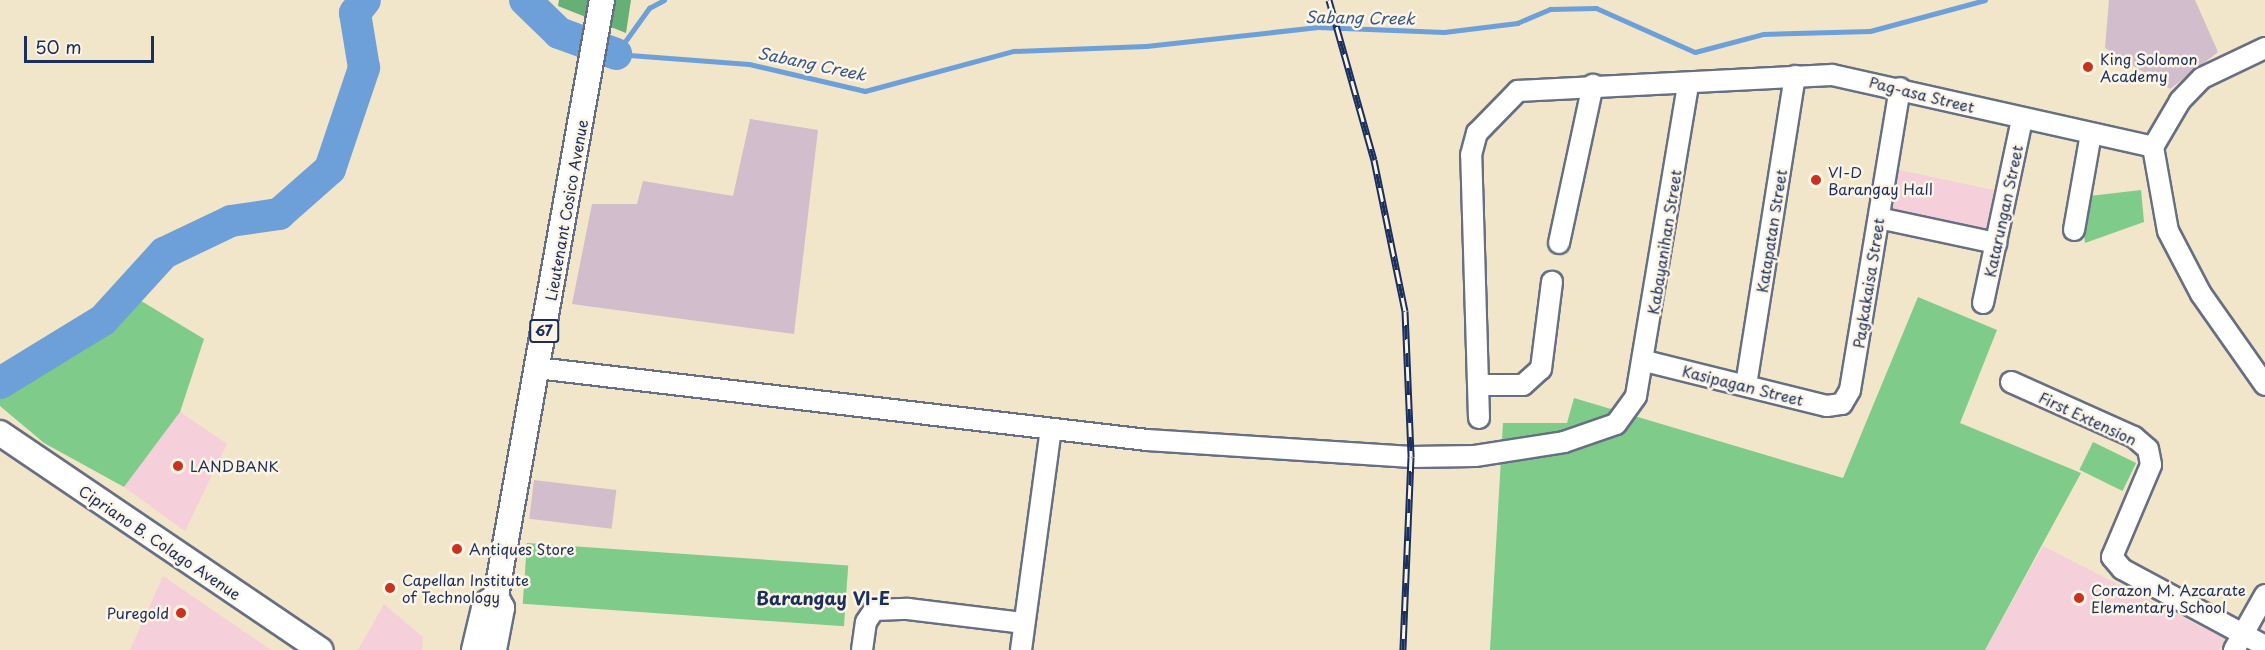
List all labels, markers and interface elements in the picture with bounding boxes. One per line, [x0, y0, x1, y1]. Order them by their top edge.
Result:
water label: Sabang Creek [1305, 6, 1415, 28]
scale bar [27, 24, 158, 62]
text: 50 m [35, 33, 82, 60]
water label: Sabang Creek [756, 42, 868, 84]
place label: King Solomon Academy [2100, 49, 2197, 84]
marker: King Solomon Academy [2081, 60, 2095, 74]
street label: Pag-asa Street [1867, 72, 1977, 116]
street label: Lieutenant Cosico Avenue [541, 118, 591, 302]
street label: Katarungan Street [1980, 143, 2026, 279]
place label: VI-D Barangay Hall [1828, 162, 1933, 197]
street label: Kabayanihan Street [1644, 168, 1684, 316]
street label: Katapatan Street [1752, 168, 1790, 294]
marker: VI-D Barangay Hall [1809, 173, 1823, 187]
street label: Pagkakaisa Street [1849, 216, 1887, 350]
road number: 67 [529, 320, 559, 342]
street label: Kasipagan Street [1681, 361, 1805, 409]
street label: First Extension [2036, 387, 2140, 449]
place label: LANDBANK [190, 457, 279, 475]
marker: LANDBANK [171, 459, 185, 473]
street label: Cipriano B. Colago Avenue [75, 481, 245, 603]
place label: Antiques Store [469, 540, 576, 558]
marker: Antiques Store [450, 542, 464, 556]
place label: Capellan Institute of Technology [402, 570, 530, 605]
place label: Corazon M. Azcarate Elementary School [2091, 580, 2245, 615]
marker: Capellan Institute of Technology [383, 581, 397, 595]
district label: Barangay VI-E [756, 587, 890, 609]
marker: Corazon M. Azcarate Elementary School [2072, 591, 2086, 605]
place label: Puregold [107, 604, 169, 622]
marker: Puregold [174, 606, 188, 620]

